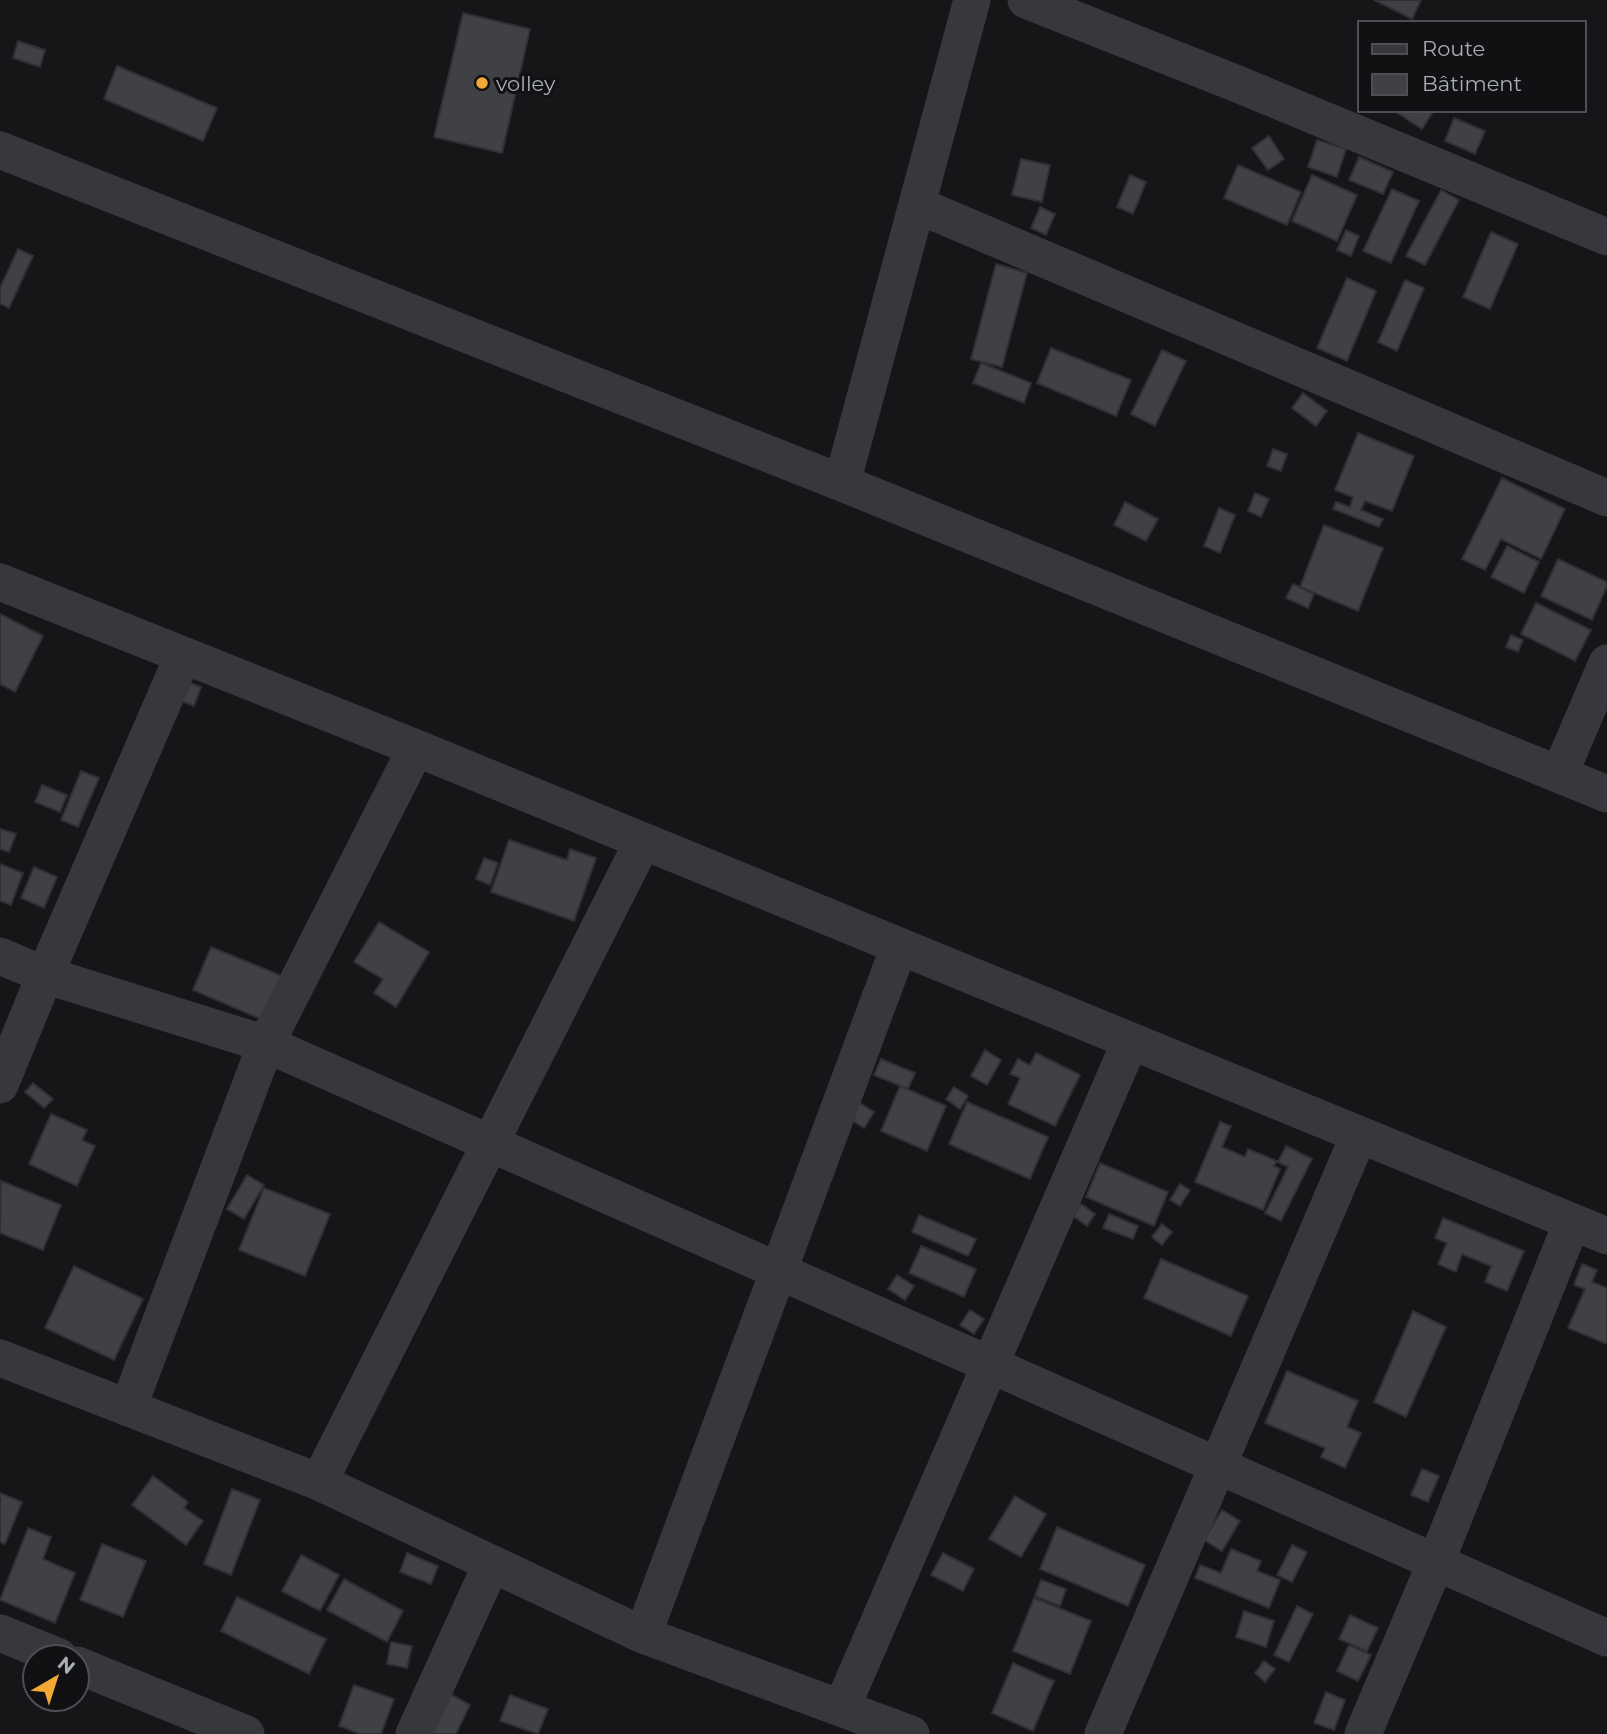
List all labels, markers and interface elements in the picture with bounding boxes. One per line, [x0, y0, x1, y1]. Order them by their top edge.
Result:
legend [1358, 21, 1586, 112]
text: Route [1422, 36, 1485, 61]
place label: volley [496, 71, 556, 96]
text: Bâtiment [1422, 71, 1522, 96]
marker: volley [474, 75, 490, 91]
north arrow [21, 1643, 91, 1713]
text: N [53, 1651, 80, 1679]

